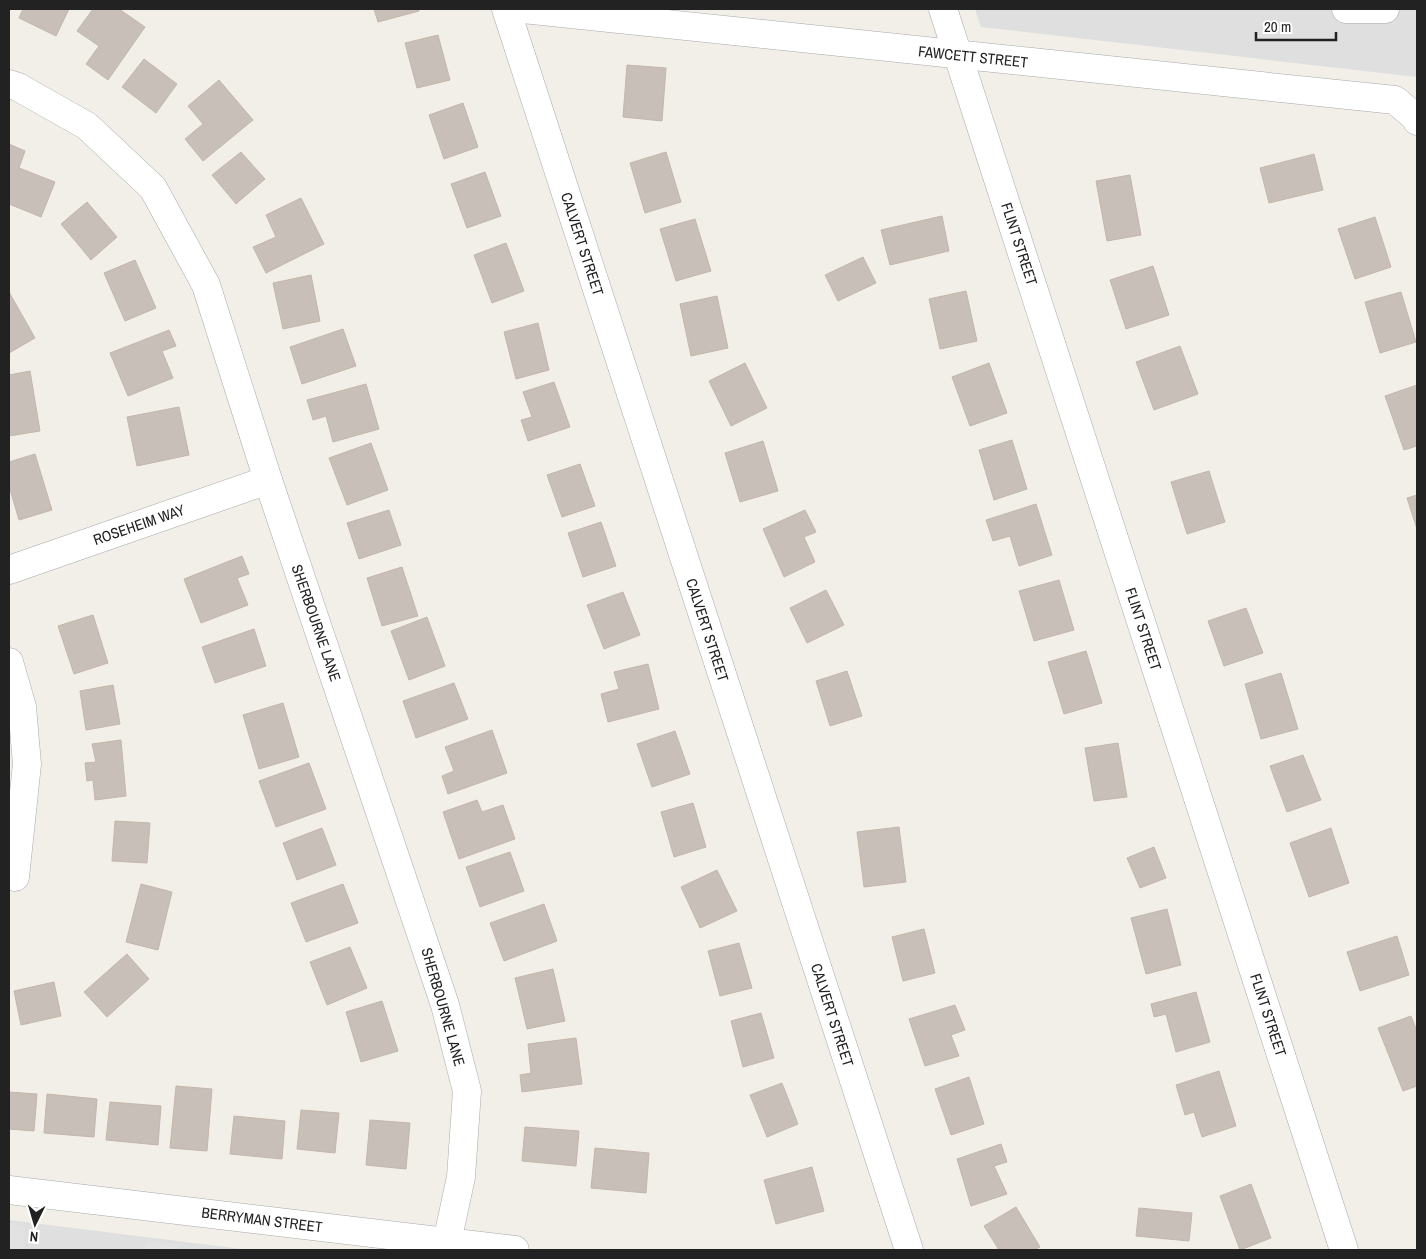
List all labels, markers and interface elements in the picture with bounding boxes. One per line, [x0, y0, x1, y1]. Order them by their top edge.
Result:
scale bar [1256, 10, 1336, 42]
text: 20 m [1264, 16, 1291, 37]
street label: FAWCETT STREET [917, 40, 1029, 73]
street label: CALVERT STREET [556, 190, 609, 299]
street label: FLINT STREET [996, 200, 1043, 288]
street label: ROSEHEIM WAY [90, 499, 188, 550]
street label: SHERBOURNE LANE [287, 562, 346, 684]
street label: CALVERT STREET [681, 576, 734, 685]
street label: FLINT STREET [1120, 585, 1167, 673]
street label: SHERBOURNE LANE [417, 945, 470, 1069]
street label: CALVERT STREET [806, 961, 859, 1070]
street label: FLINT STREET [1245, 971, 1292, 1059]
north arrow [10, 1199, 60, 1249]
street label: BERRYMAN STREET [201, 1202, 324, 1237]
text: N [29, 1228, 39, 1246]

